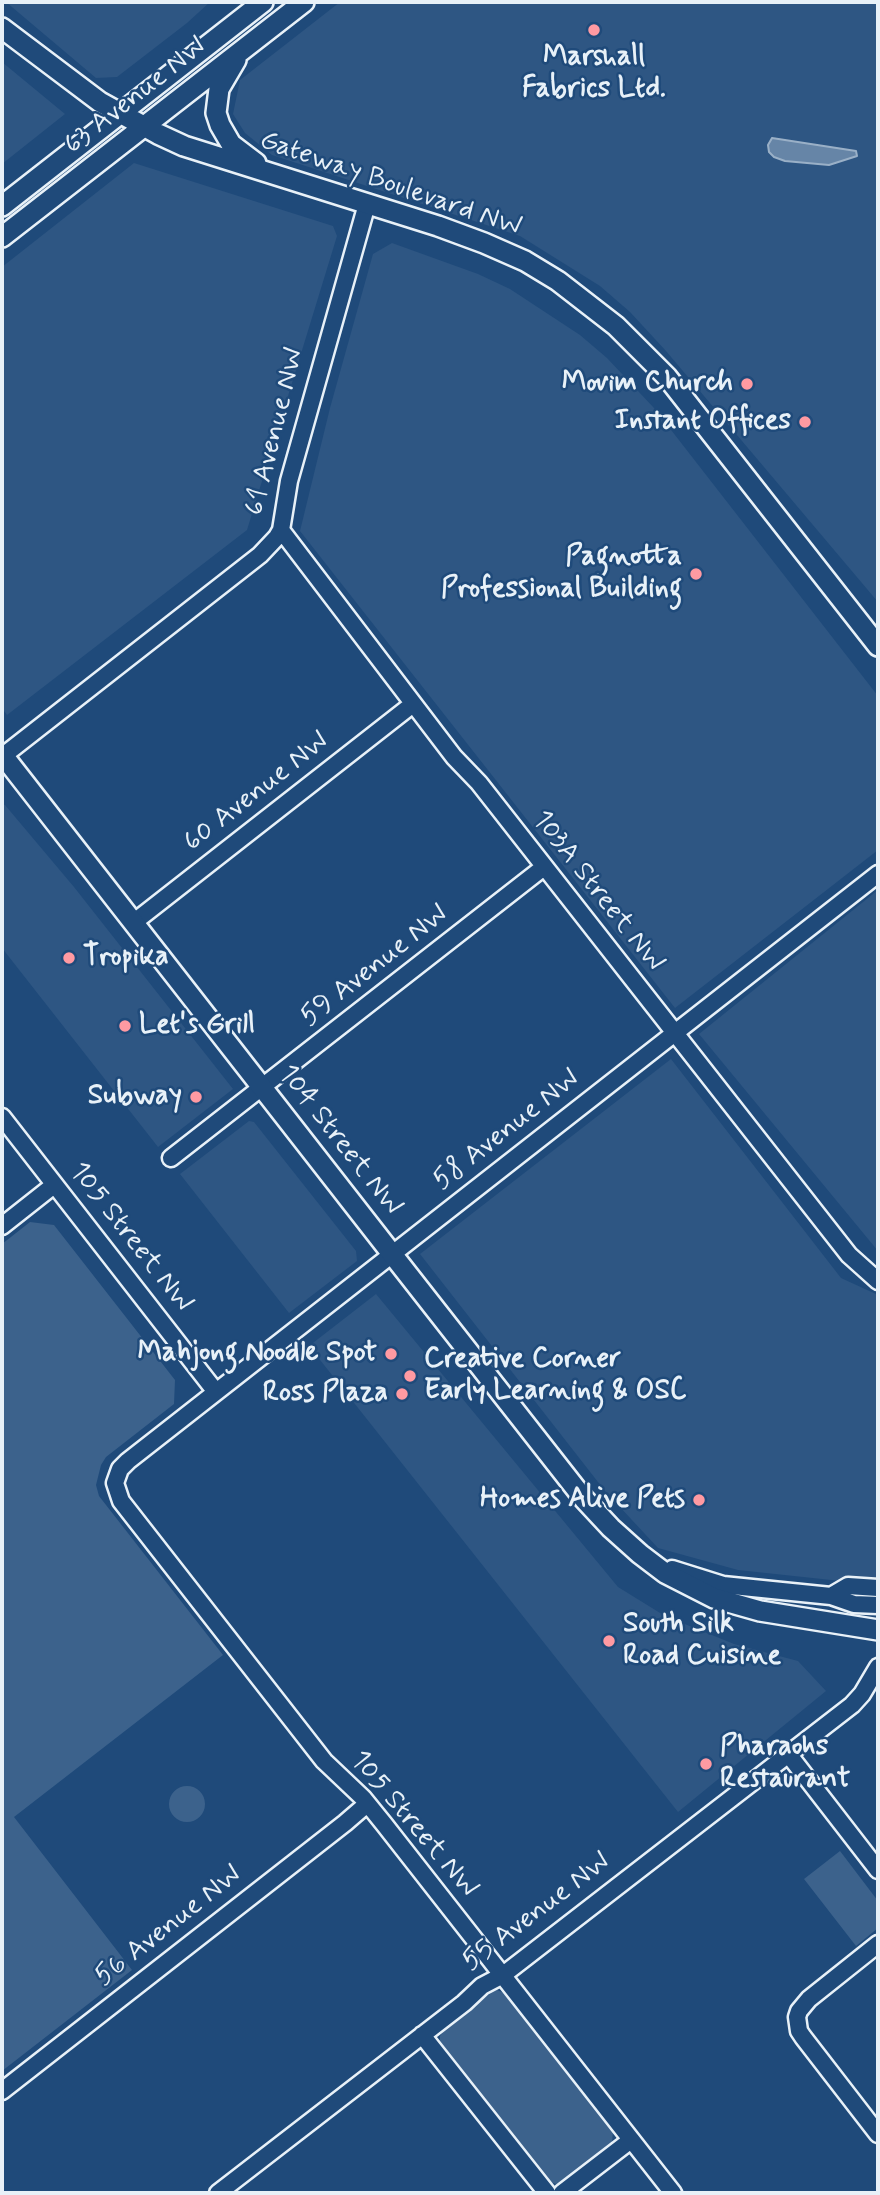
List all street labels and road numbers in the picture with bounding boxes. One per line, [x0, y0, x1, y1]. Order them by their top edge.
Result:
street label: 63 Avenue NW [58, 31, 214, 163]
street label: Gateway Boulevard NW [255, 125, 525, 245]
street label: 61 Avenue NW [239, 345, 313, 519]
street label: 60 Avenue NW [178, 726, 336, 860]
street label: 103A Street NW [524, 805, 670, 979]
street label: 59 Avenue NW [294, 899, 456, 1035]
street label: 104 Street NW [270, 1059, 408, 1223]
street label: 58 Avenue NW [427, 1063, 587, 1199]
street label: 105 Street NW [61, 1156, 199, 1320]
street label: 105 Street NW [342, 1745, 484, 1905]
street label: 55 Avenue NW [456, 1846, 618, 1980]
street label: 56 Avenue NW [89, 1859, 249, 1995]

